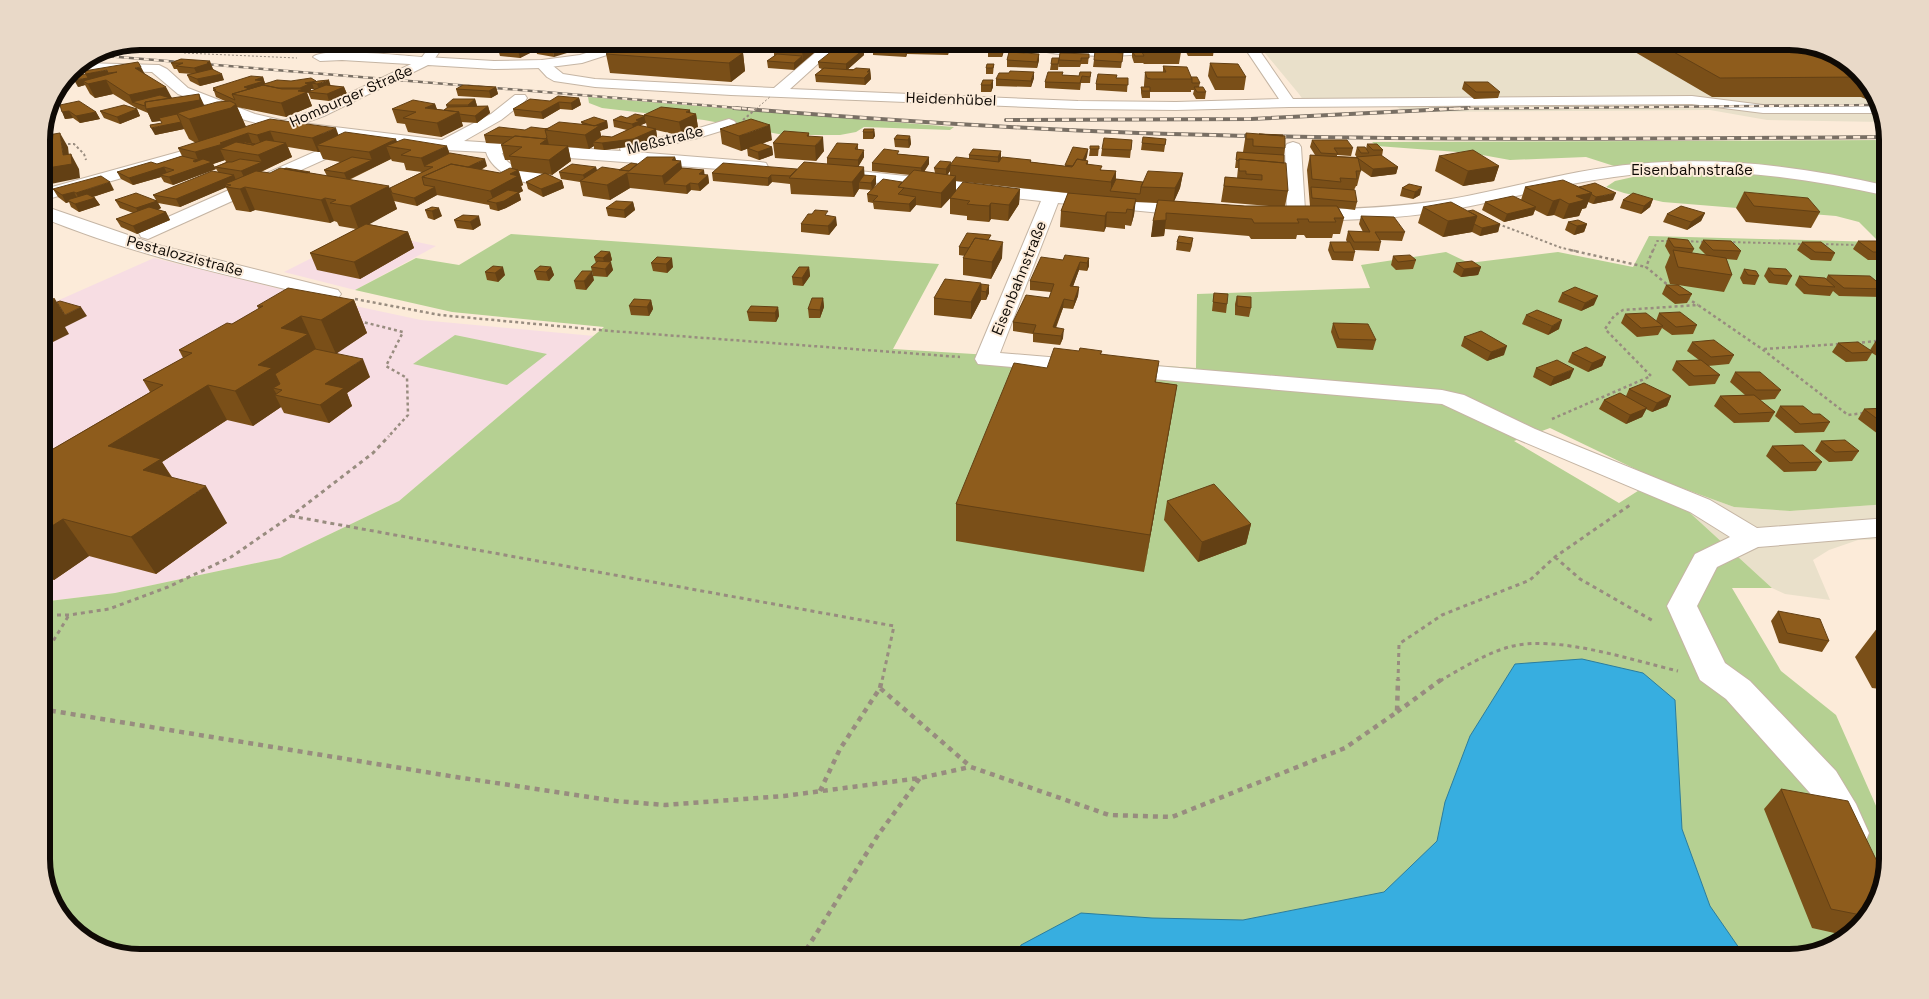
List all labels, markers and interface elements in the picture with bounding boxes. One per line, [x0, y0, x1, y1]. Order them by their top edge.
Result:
street label: Homburger Straße [286, 60, 415, 131]
street label: Heidenhübel [905, 87, 997, 110]
street label: Meßstraße [625, 121, 705, 158]
street label: Eisenbahnstraße [1631, 160, 1753, 179]
street label: Eisenbahnstraße [987, 218, 1050, 338]
street label: Pestalozzistraße [125, 231, 246, 280]

